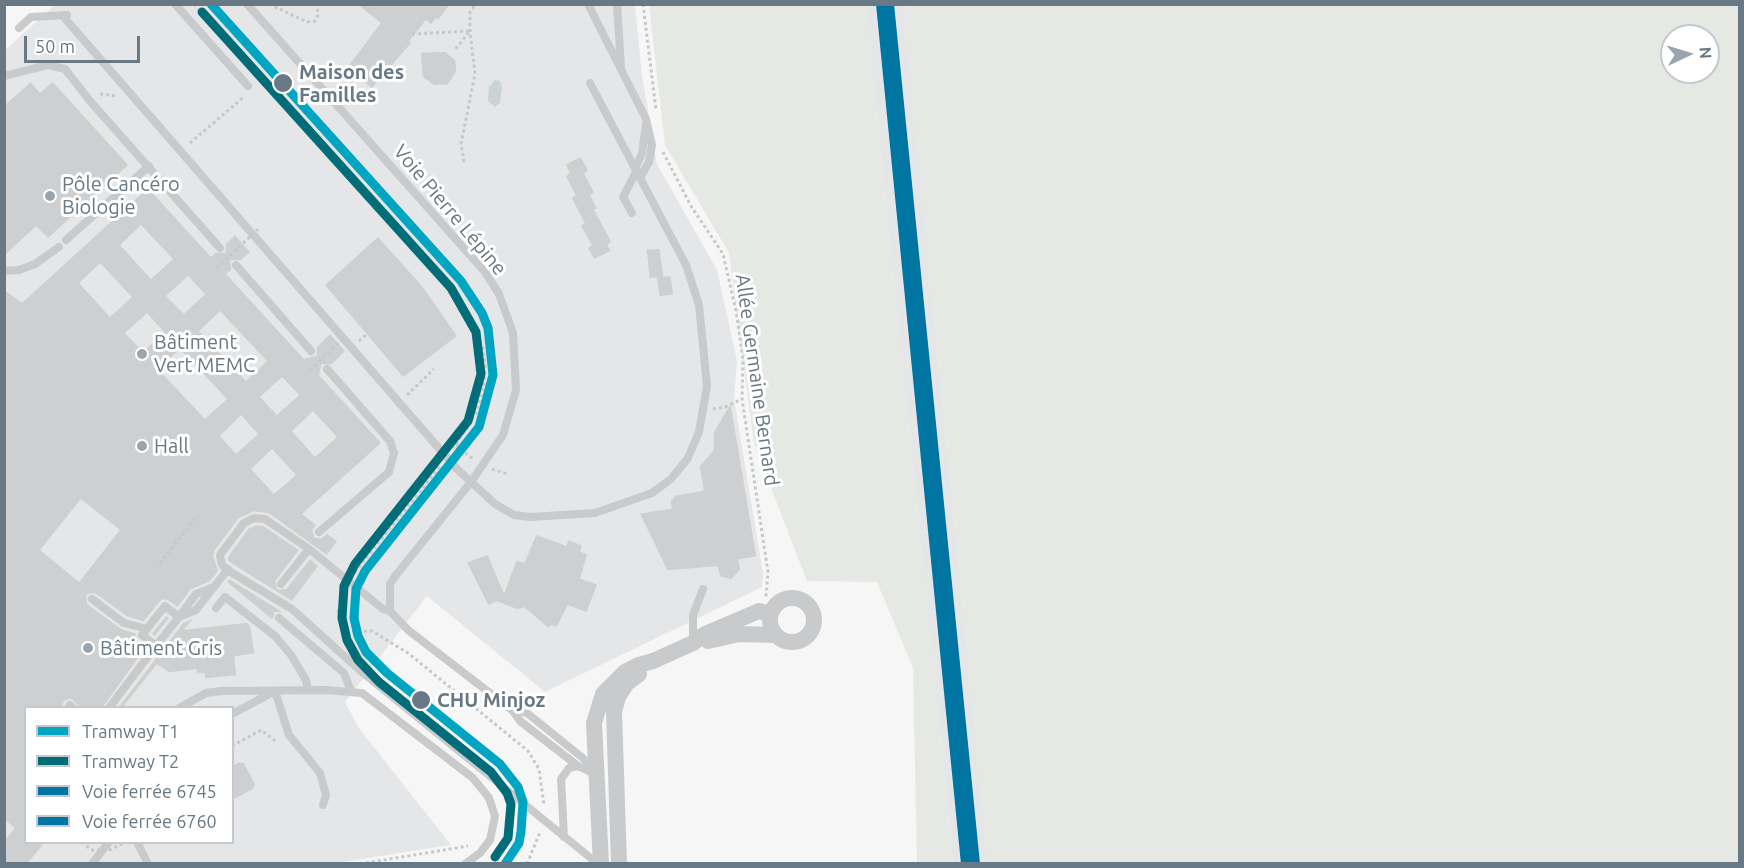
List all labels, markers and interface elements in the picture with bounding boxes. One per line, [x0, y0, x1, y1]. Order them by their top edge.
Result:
scale bar [27, 24, 142, 62]
north arrow [1660, 24, 1720, 84]
text: 50 m [35, 36, 75, 56]
text: N [1697, 46, 1715, 59]
place label: Maison des Familles [299, 60, 404, 107]
marker: Maison des Familles [272, 72, 294, 94]
street label: Voie Pierre Lépine [388, 140, 512, 280]
place label: Pôle Cancéro Biologie [62, 172, 180, 219]
marker: Pôle Cancéro Biologie [43, 189, 57, 203]
street label: Allée Germaine Bernard [730, 273, 784, 487]
place label: Bâtiment Vert MEMC [154, 330, 255, 377]
marker: Bâtiment Vert MEMC [135, 347, 149, 361]
place label: Hall [154, 434, 189, 458]
marker: Hall [135, 439, 149, 453]
place label: Bâtiment Gris [100, 636, 222, 660]
marker: Bâtiment Gris [81, 641, 95, 655]
place label: CHU Minjoz [437, 688, 545, 712]
marker: CHU Minjoz [410, 689, 432, 711]
legend [24, 706, 234, 844]
text: Tramway T1 [82, 721, 179, 741]
text: Tramway T2 [82, 751, 179, 771]
text: Voie ferrée 6745 [82, 781, 217, 801]
text: Voie ferrée 6760 [82, 811, 217, 831]

